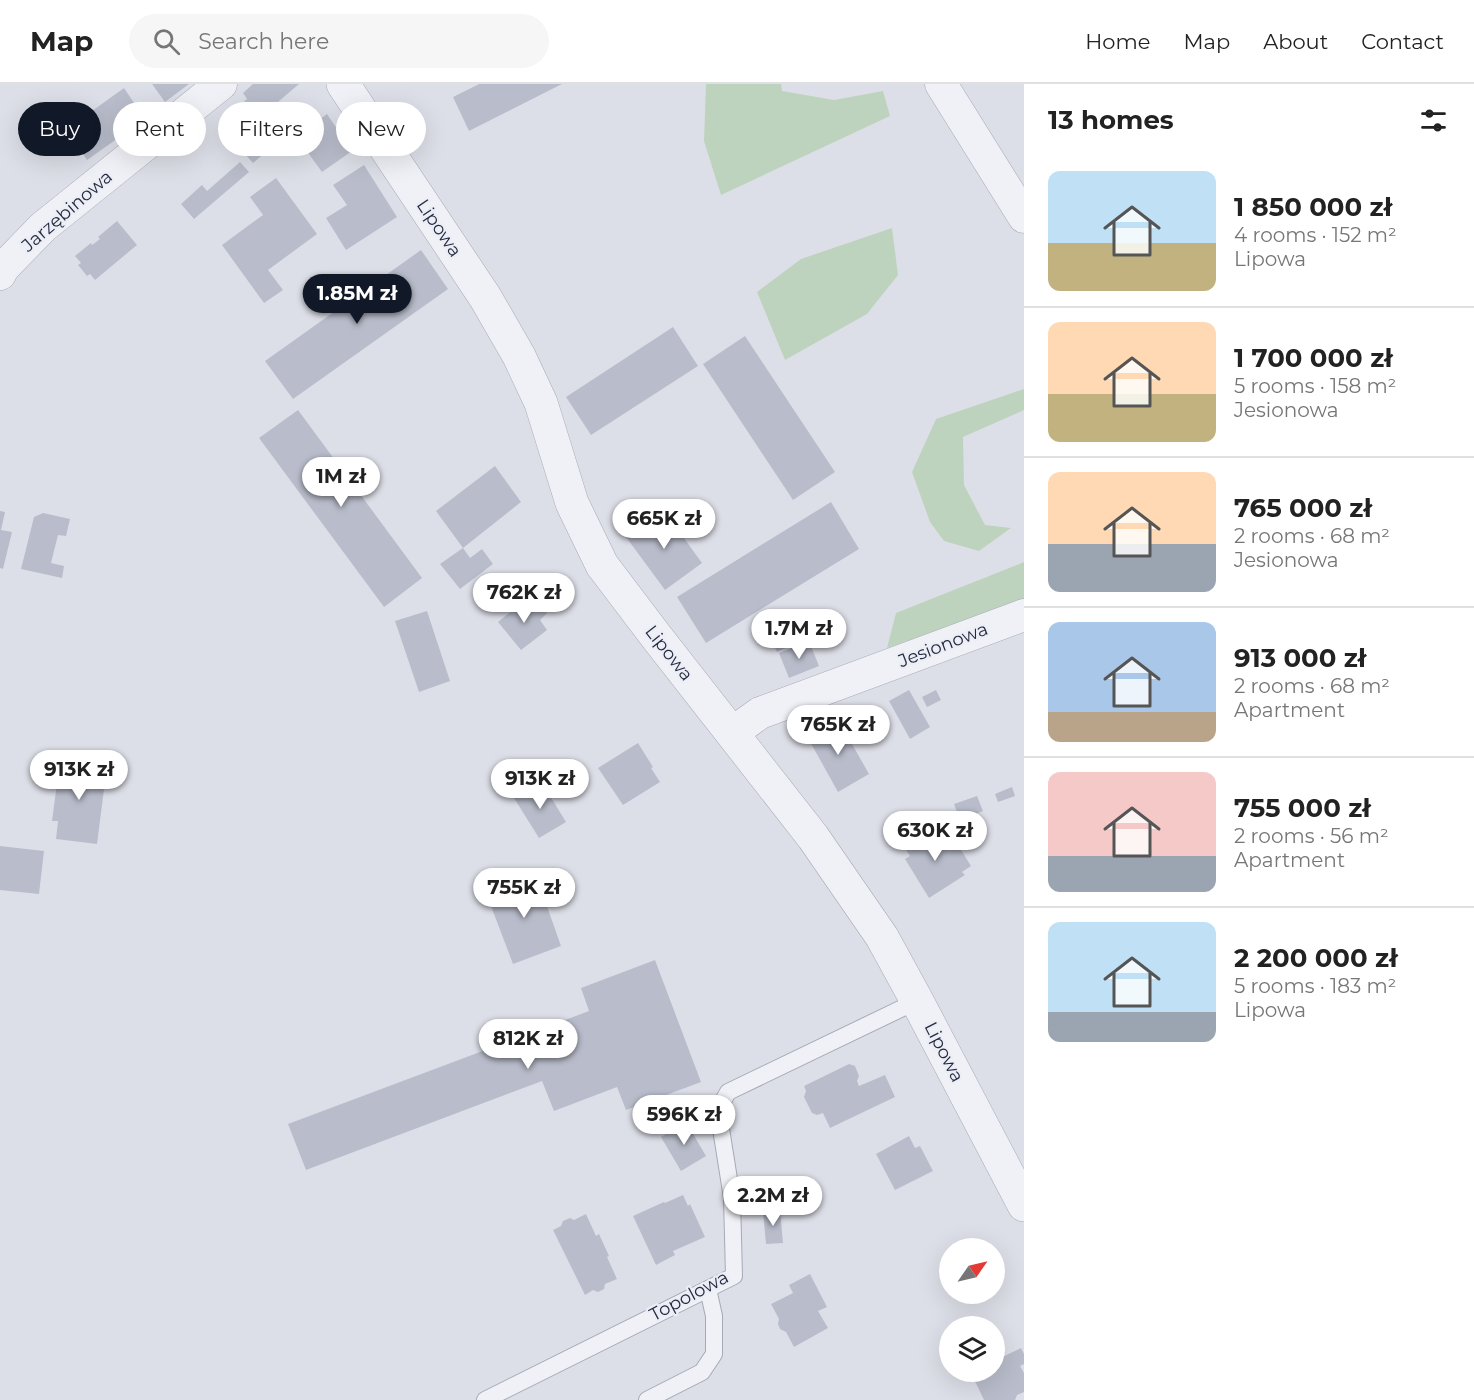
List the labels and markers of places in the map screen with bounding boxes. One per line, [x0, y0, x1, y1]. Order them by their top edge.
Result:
pin: 1.85M zł [295, 274, 419, 325]
pin: 1M zł [299, 457, 383, 508]
pin: 665K zł [609, 499, 719, 550]
pin: 762K zł [469, 573, 579, 624]
pin: 1.7M zł [744, 609, 854, 660]
pin: 765K zł [783, 705, 893, 756]
pin: 913K zł [24, 750, 134, 801]
pin: 913K zł [485, 759, 595, 810]
pin: 630K zł [880, 811, 990, 862]
pin: 755K zł [469, 868, 579, 919]
pin: 812K zł [473, 1019, 583, 1070]
pin: 596K zł [629, 1095, 739, 1146]
pin: 2.2M zł [718, 1176, 828, 1227]

